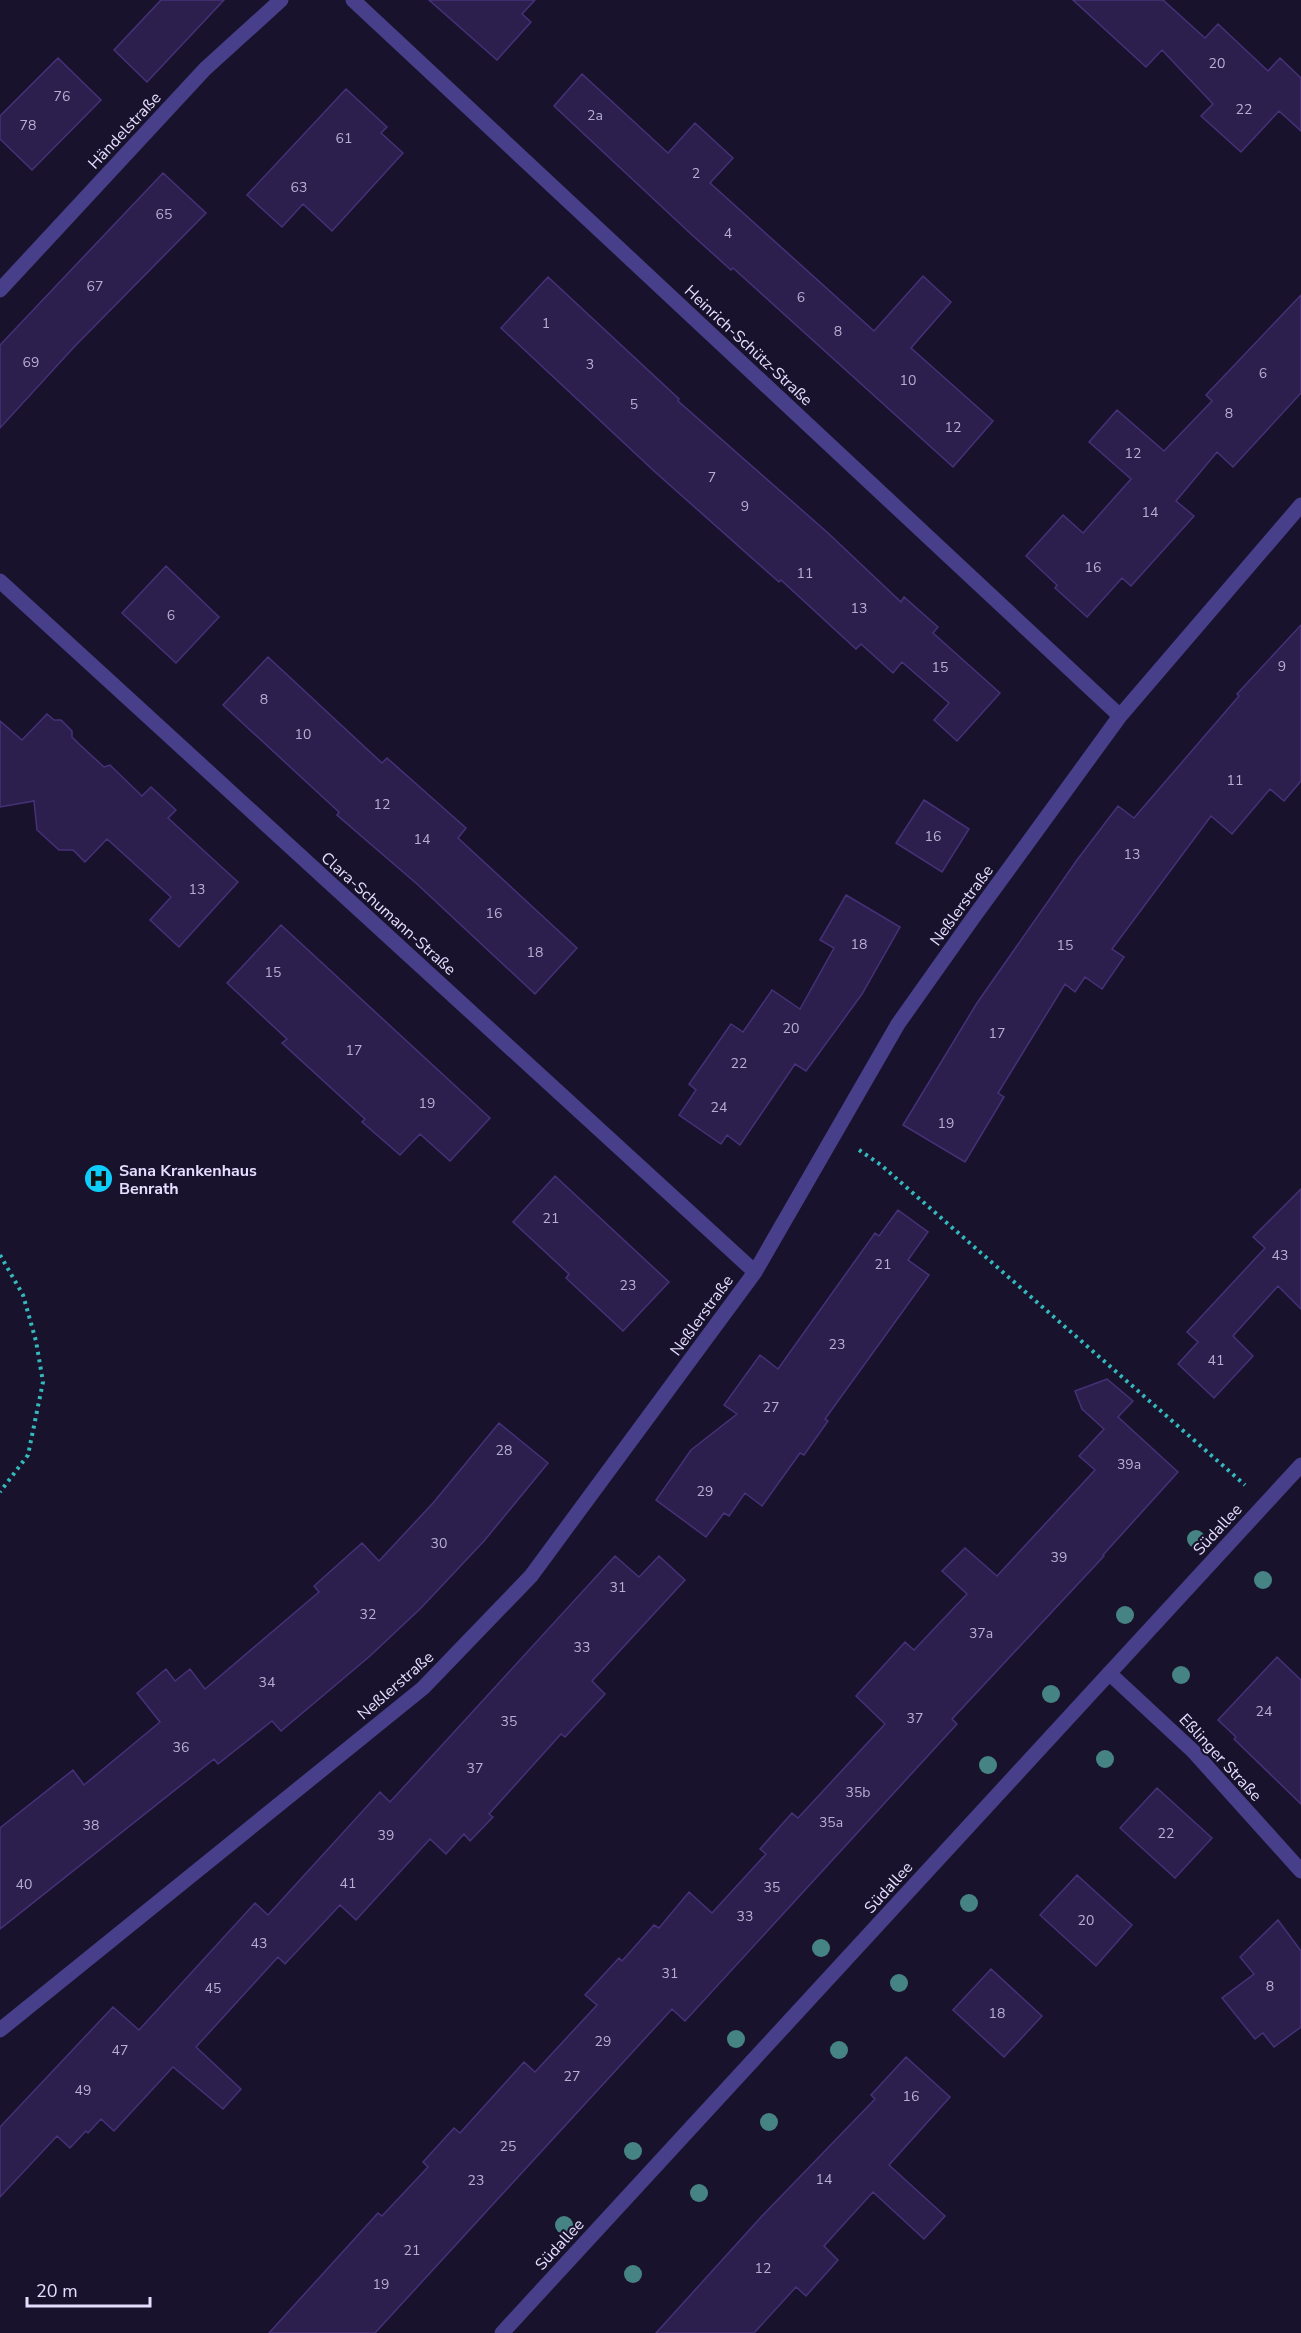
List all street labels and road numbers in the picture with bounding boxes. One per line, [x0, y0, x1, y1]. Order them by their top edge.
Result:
street label: Händelstraße [83, 87, 166, 174]
street label: Heinrich-Schütz-Straße [679, 280, 817, 411]
street label: Clara-Schumann-Straße [316, 847, 461, 980]
street label: Neßlerstraße [925, 861, 999, 950]
street label: Neßlerstraße [665, 1271, 739, 1360]
street label: Südallee [1188, 1499, 1247, 1560]
street label: Neßlerstraße [353, 1646, 439, 1725]
street label: Eßlinger Straße [1174, 1709, 1267, 1806]
street label: Südallee [859, 1857, 918, 1918]
street label: Südallee [530, 2214, 589, 2275]

